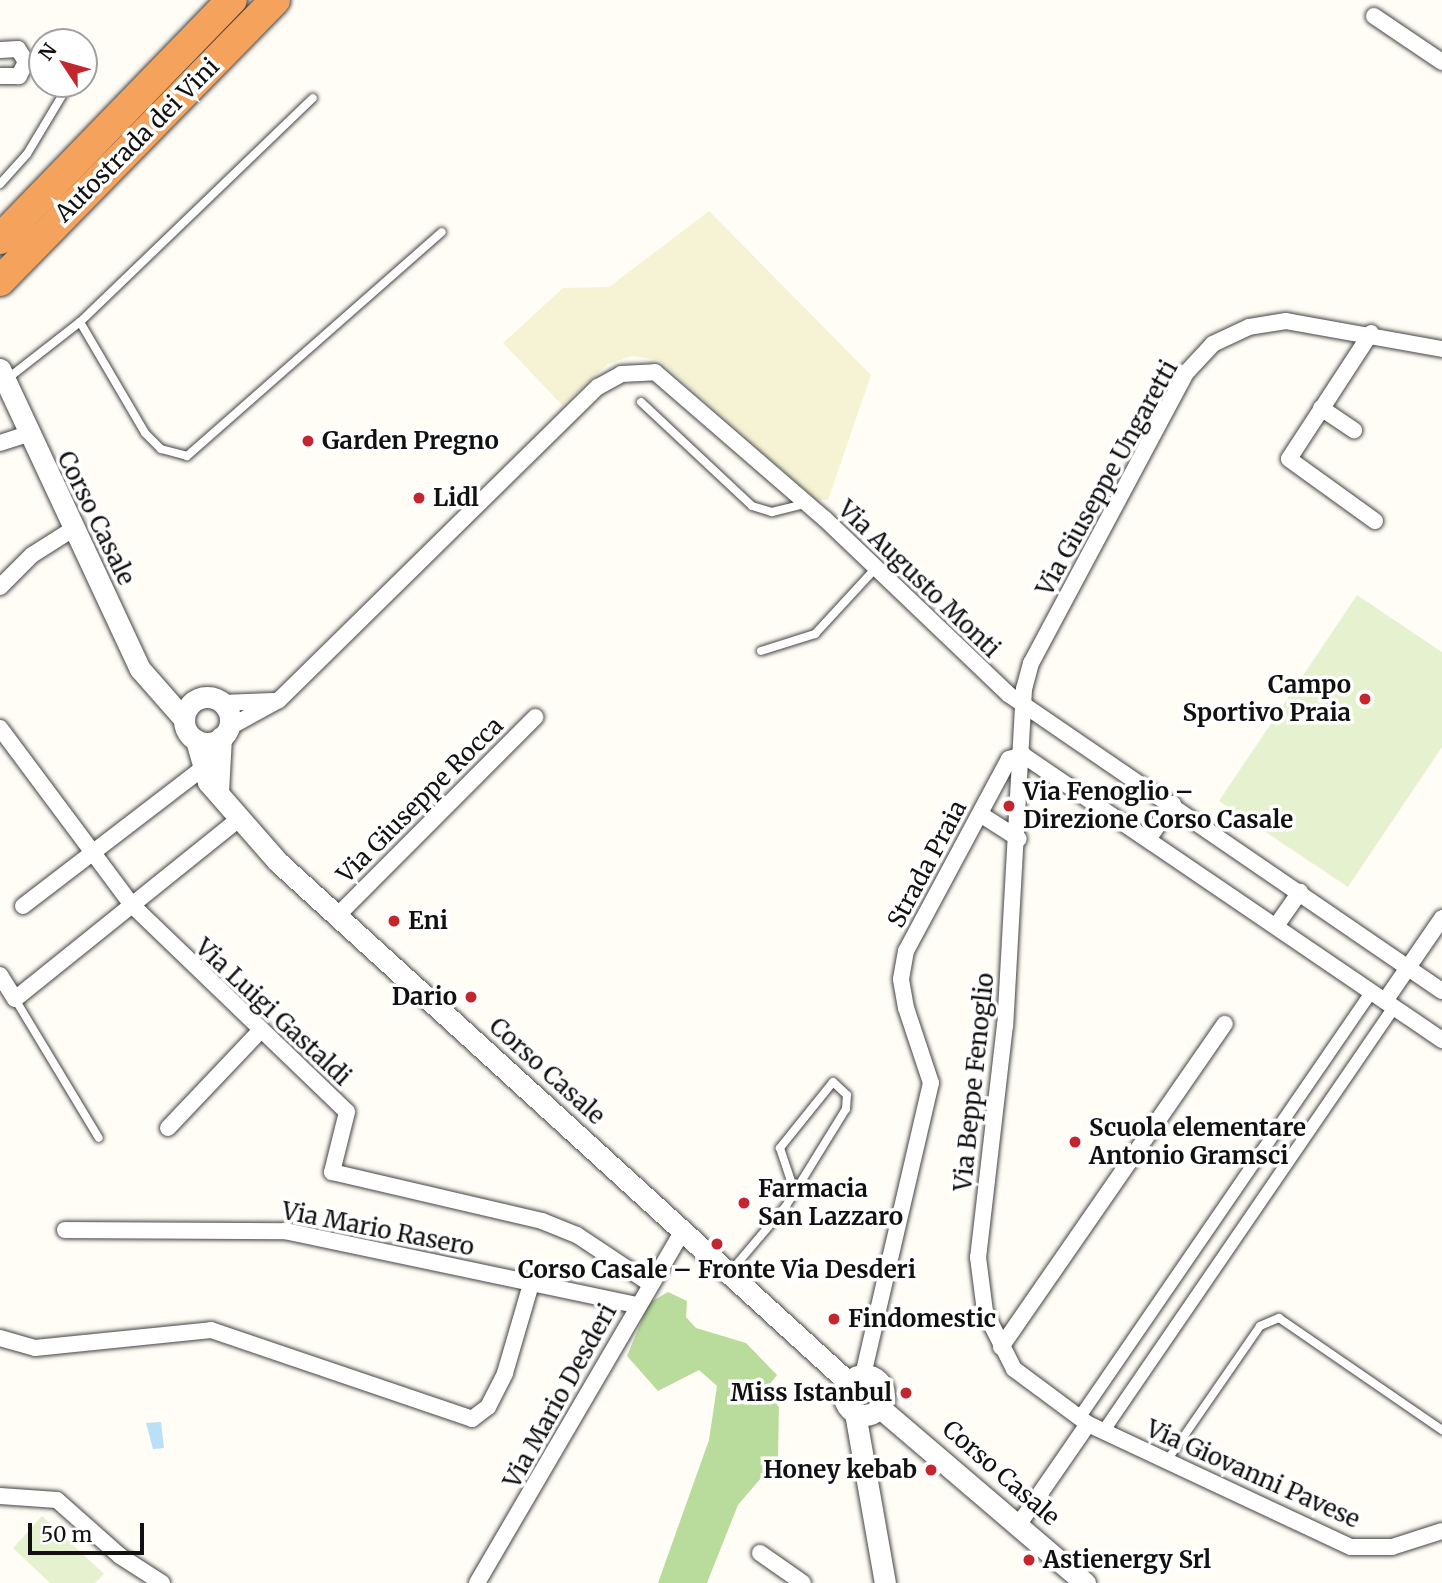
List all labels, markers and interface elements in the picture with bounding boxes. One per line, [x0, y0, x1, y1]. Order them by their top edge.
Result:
north arrow [28, 28, 98, 98]
text: N [34, 39, 62, 65]
street label: Autostrada dei Vini [49, 52, 225, 228]
street label: Via Giuseppe Ungaretti [1030, 355, 1184, 601]
place label: Garden Pregno [322, 427, 499, 455]
marker: Garden Pregno [300, 433, 316, 449]
street label: Corso Casale [51, 446, 141, 590]
place label: Lidl [433, 484, 479, 512]
marker: Lidl [411, 490, 427, 506]
street label: Via Augusto Monti [832, 494, 1006, 664]
place label: Campo Sportivo Praia [1183, 671, 1351, 727]
marker: Campo Sportivo Praia [1357, 691, 1373, 707]
street label: Via Giuseppe Rocca [331, 711, 509, 889]
place label: Via Fenoglio – Direzione Corso Casale [1023, 778, 1293, 834]
street label: Strada Praia [881, 796, 973, 932]
marker: Via Fenoglio – Direzione Corso Casale [1001, 798, 1017, 814]
place label: Eni [408, 907, 448, 935]
marker: Eni [386, 913, 402, 929]
street label: Via Luigi Gastaldi [189, 933, 357, 1091]
street label: Via Beppe Fenoglio [948, 971, 1000, 1193]
place label: Dario [392, 983, 457, 1011]
marker: Dario [463, 989, 479, 1005]
street label: Corso Casale [483, 1012, 611, 1130]
place label: Scuola elementare Antonio Gramsci [1089, 1114, 1306, 1170]
marker: Scuola elementare Antonio Gramsci [1067, 1134, 1083, 1150]
place label: Farmacia San Lazzaro [758, 1175, 903, 1231]
marker: Farmacia San Lazzaro [736, 1195, 752, 1211]
street label: Via Mario Rasero [279, 1196, 477, 1262]
marker: Corso Casale – Fronte Via Desderi [709, 1236, 725, 1252]
place label: Corso Casale – Fronte Via Desderi [518, 1256, 916, 1284]
street label: Via Mario Desderi [498, 1299, 622, 1493]
place label: Findomestic [848, 1305, 996, 1333]
marker: Findomestic [826, 1311, 842, 1327]
place label: Miss Istanbul [731, 1379, 892, 1407]
marker: Miss Istanbul [898, 1385, 914, 1401]
street label: Corso Casale [937, 1414, 1065, 1532]
street label: Via Giovanni Pavese [1142, 1414, 1364, 1534]
place label: Honey kebab [763, 1456, 917, 1484]
marker: Honey kebab [923, 1462, 939, 1478]
scale bar [32, 1510, 147, 1554]
text: 50 m [41, 1521, 92, 1548]
place label: Astienergy Srl [1043, 1546, 1211, 1574]
marker: Astienergy Srl [1021, 1552, 1037, 1568]

